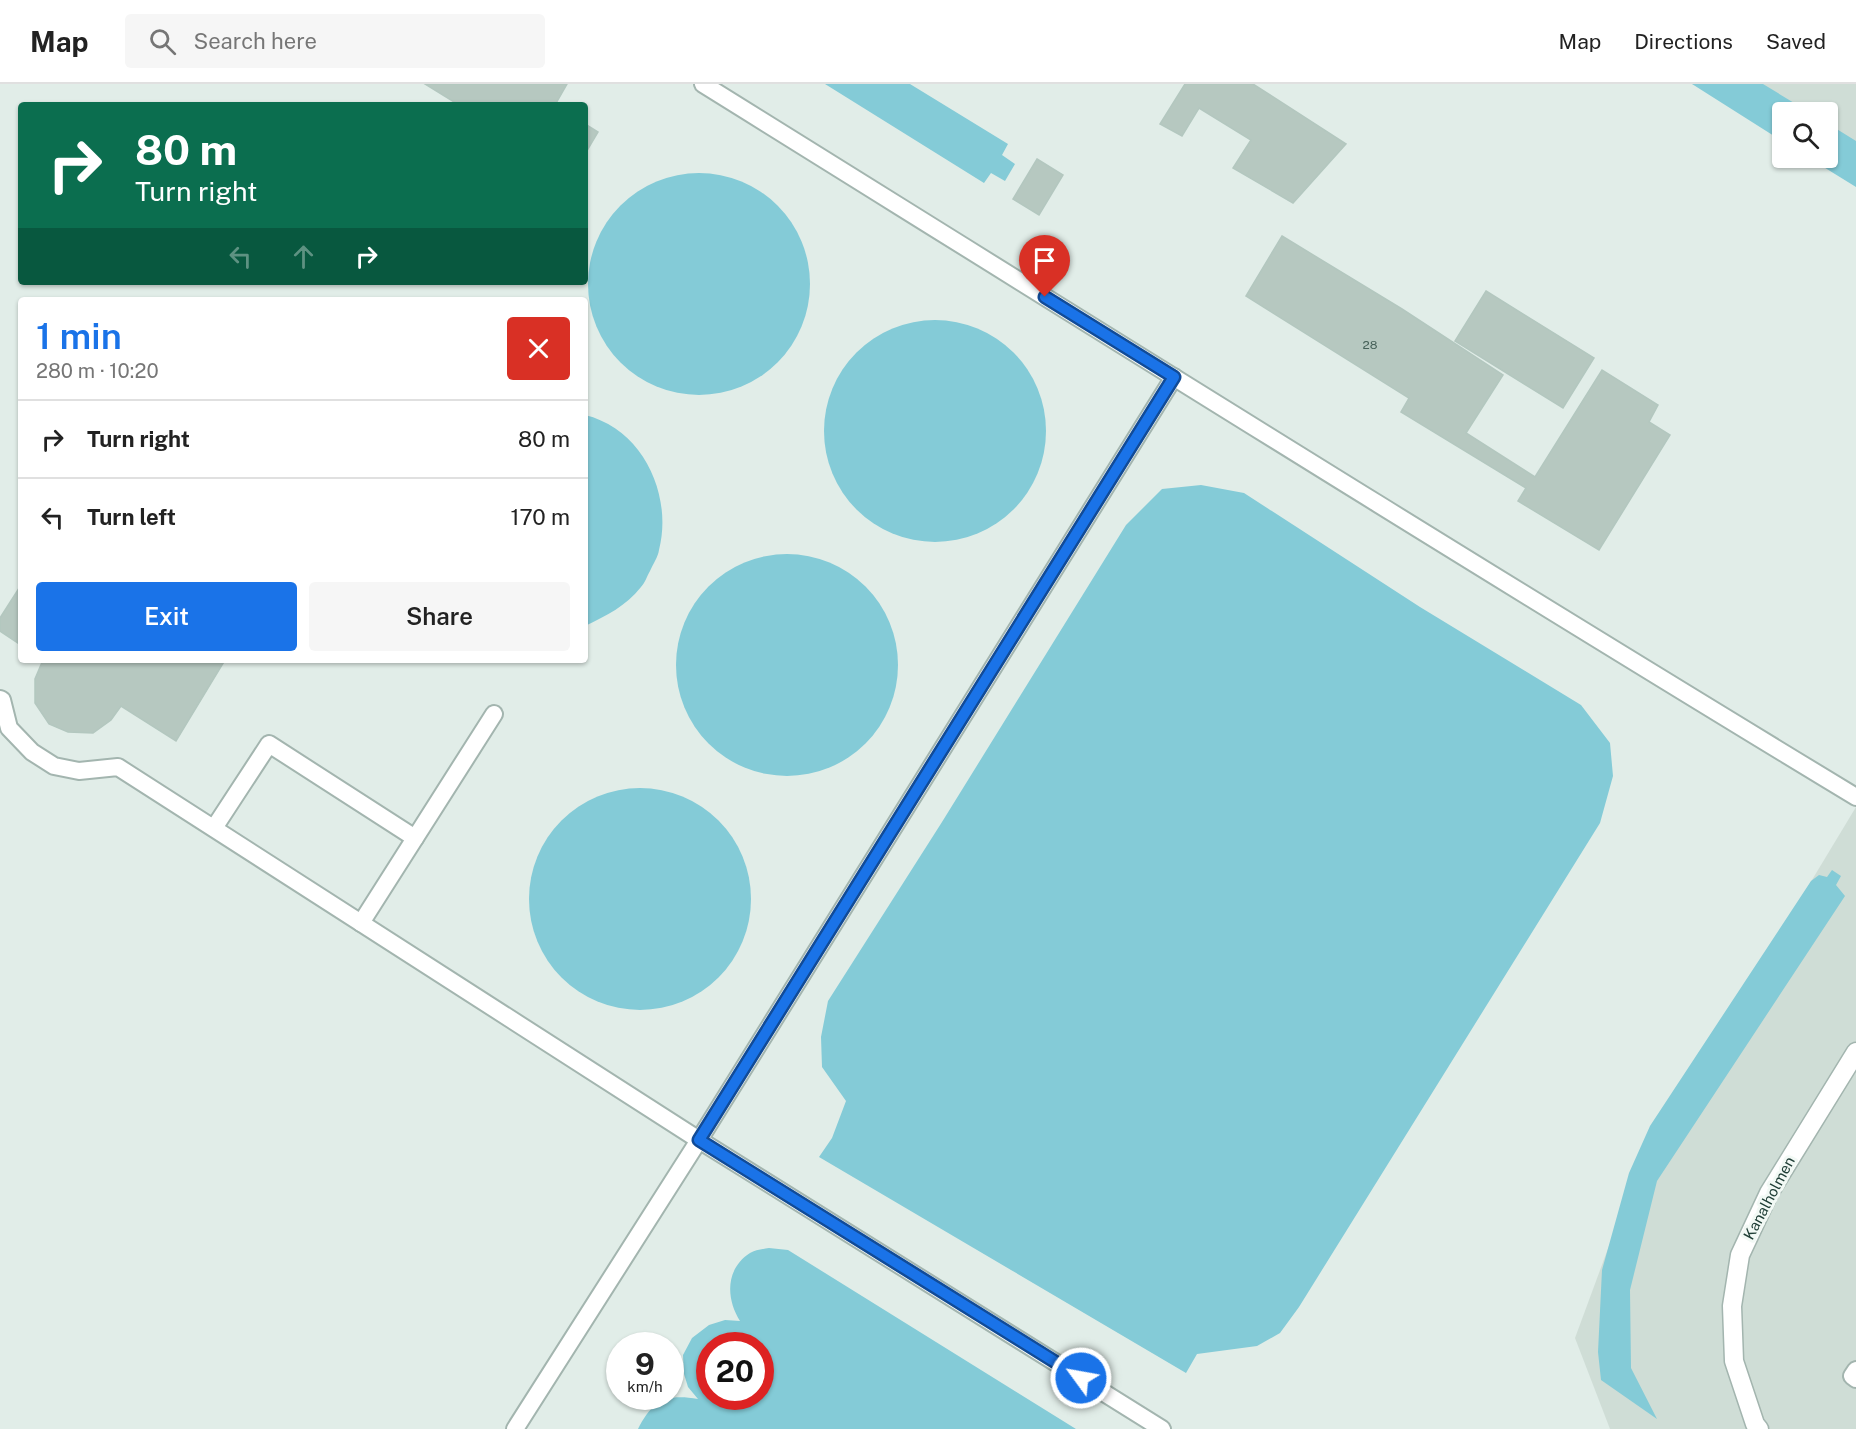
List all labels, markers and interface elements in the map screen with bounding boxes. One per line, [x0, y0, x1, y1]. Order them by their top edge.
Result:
search box [125, 14, 545, 68]
text: Map [30, 25, 89, 58]
icon: search [146, 25, 179, 58]
text: Search here [194, 28, 317, 54]
text: Map [1559, 29, 1601, 54]
text: Directions [1634, 29, 1733, 54]
text: Saved [1766, 29, 1826, 54]
map controls [1772, 102, 1838, 168]
button: search [1772, 102, 1838, 168]
text: 80 m [135, 125, 237, 174]
icon: right [36, 126, 114, 204]
text: Turn right [135, 175, 258, 207]
pin [1019, 235, 1070, 297]
icon: left [224, 240, 257, 273]
icon: ahead [287, 240, 320, 273]
icon: right [350, 240, 383, 273]
icon: arrive [1028, 244, 1061, 277]
text: 1 min [36, 315, 122, 357]
button: close [507, 317, 570, 380]
house number: 28 [1363, 338, 1378, 352]
text: 280 m · 10:20 [36, 359, 159, 383]
icon: right [36, 423, 69, 456]
text: Turn right [87, 426, 190, 452]
text: 80 m [518, 426, 570, 452]
icon: left [36, 501, 69, 534]
text: Turn left [87, 504, 176, 530]
text: 170 m [510, 504, 570, 530]
button: Exit [36, 582, 297, 651]
button: Share [309, 582, 570, 651]
street label: Kanalholmen [1740, 1154, 1798, 1242]
speed limit sign: 20 [696, 1332, 774, 1410]
text: 9 [635, 1346, 655, 1382]
position arrow [1049, 1346, 1113, 1410]
text: km/h [627, 1378, 663, 1395]

